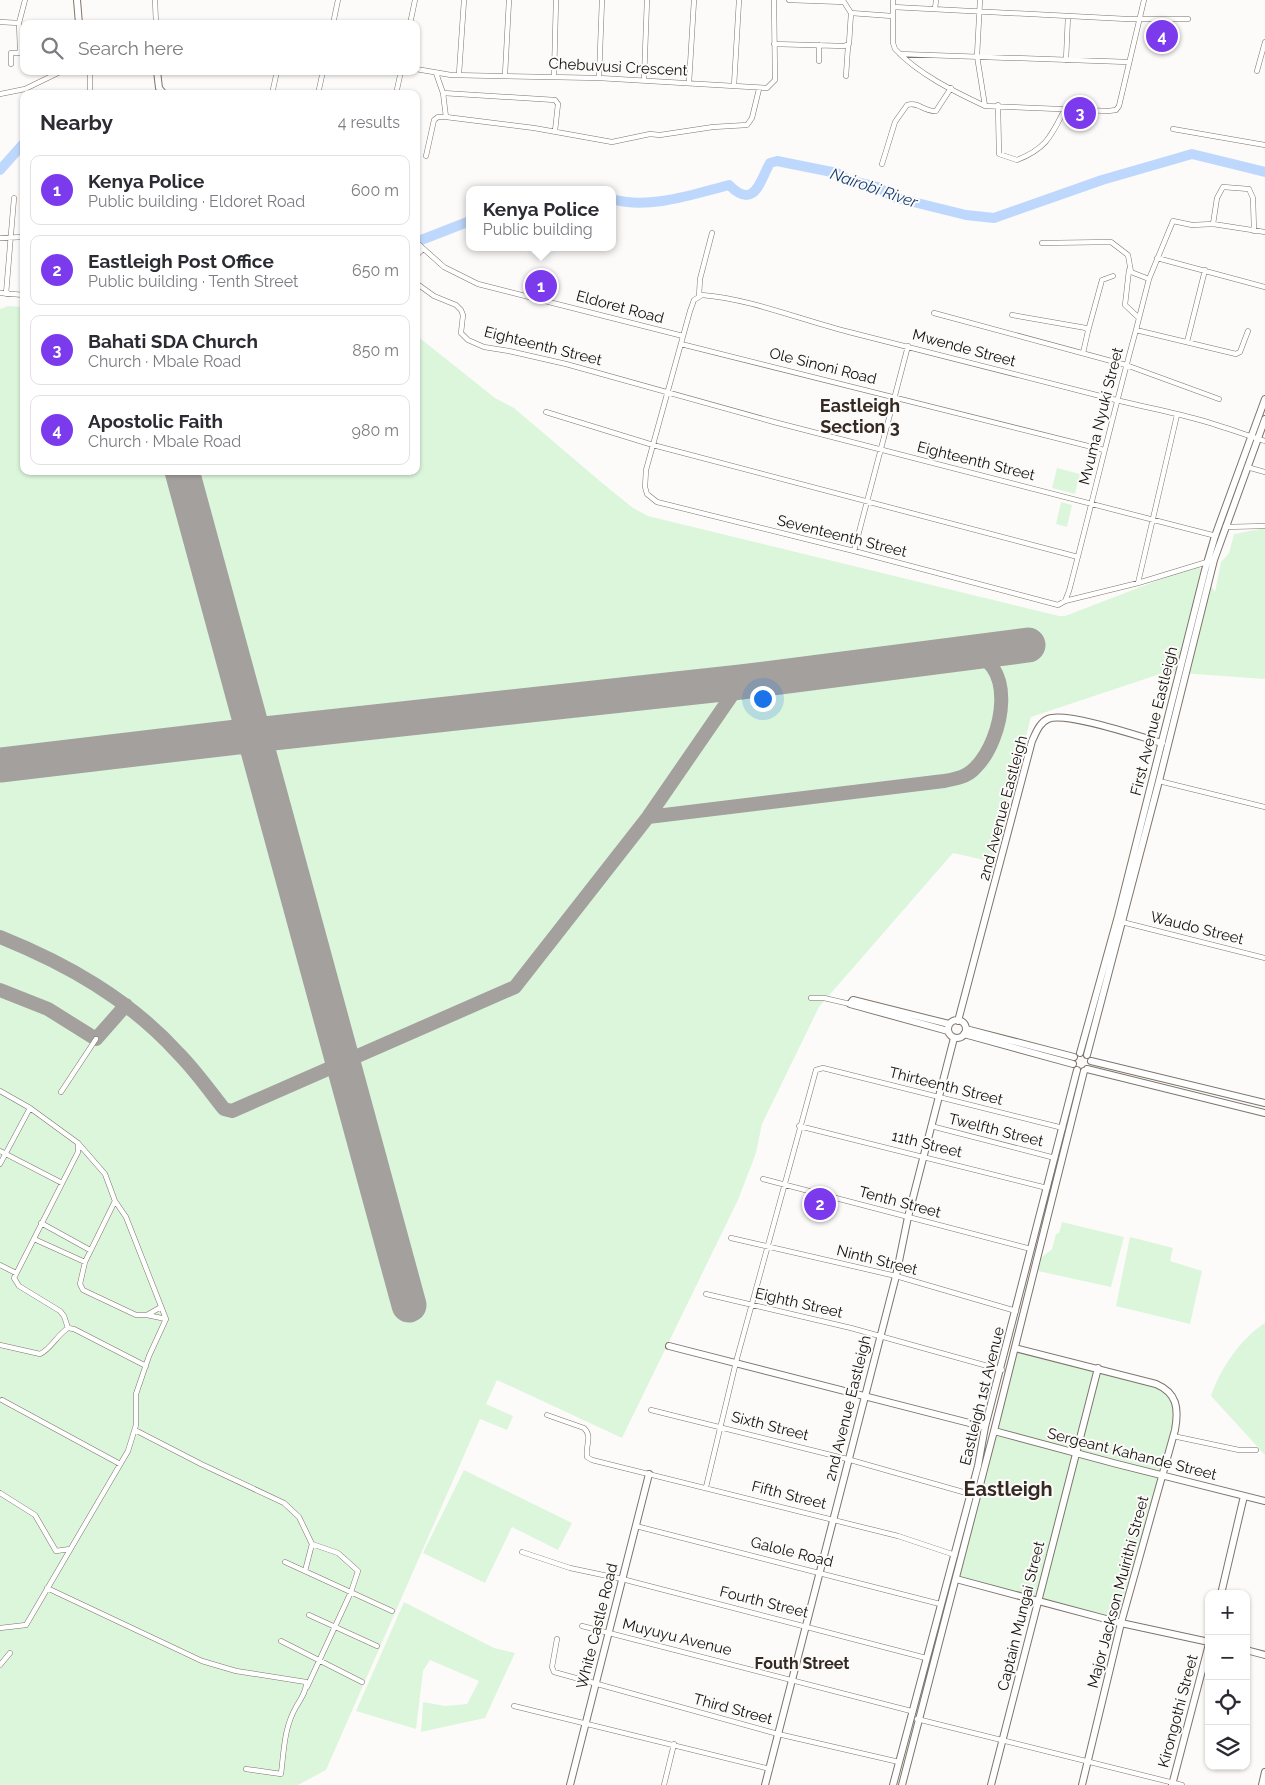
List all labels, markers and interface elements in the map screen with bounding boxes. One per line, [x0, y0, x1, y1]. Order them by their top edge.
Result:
pin: 4 [1146, 17, 1178, 55]
search box [20, 20, 420, 75]
icon: search [38, 34, 66, 62]
text: Search here [78, 37, 184, 59]
street label: Chebuvusi Crescent [548, 54, 688, 80]
pin: 3 [1064, 94, 1096, 132]
text: Nearby [40, 110, 113, 135]
text: 4 results [338, 113, 400, 132]
water label: Nairobi River [828, 164, 921, 212]
text: Kenya Police [88, 170, 204, 192]
text: 1 [53, 181, 61, 200]
text: 600 m [351, 181, 399, 200]
popup [466, 186, 616, 251]
text: Public building · Eldoret Road [88, 192, 305, 211]
text: Kenya Police [483, 198, 599, 220]
text: Public building [483, 220, 593, 239]
text: Eastleigh Post Office [88, 250, 274, 272]
text: 2 [52, 261, 62, 280]
text: 650 m [352, 261, 399, 280]
pin: 1 [525, 267, 557, 305]
text: Public building · Tenth Street [88, 272, 298, 291]
street label: Eldoret Road [574, 287, 666, 327]
street label: Eighteenth Street [482, 323, 604, 369]
street label: Mwende Street [910, 326, 1018, 370]
text: Bahati SDA Church [88, 330, 258, 352]
text: 3 [53, 341, 61, 360]
text: 850 m [352, 341, 399, 360]
street label: Ole Sinoni Road [768, 344, 878, 388]
street label: Mvuma Nyuki Street [1075, 345, 1127, 487]
text: Church · Mbale Road [88, 352, 241, 371]
district label: Eastleigh Section 3 [820, 395, 900, 437]
text: Apostolic Faith [88, 410, 223, 432]
text: 4 [52, 421, 62, 440]
text: 980 m [352, 421, 399, 440]
text: Church · Mbale Road [88, 432, 241, 451]
street label: Eighteenth Street [915, 438, 1037, 484]
street label: Seventeenth Street [775, 511, 909, 561]
street label: First Avenue Eastleigh [1127, 645, 1181, 797]
your location [750, 686, 776, 712]
street label: 2nd Avenue Eastleigh [975, 734, 1031, 882]
street label: Waudo Street [1148, 908, 1246, 948]
street label: Thirteenth Street [887, 1063, 1005, 1109]
street label: Twelfth Street [947, 1110, 1045, 1150]
street label: 11th Street [890, 1127, 964, 1161]
street label: Tenth Street [857, 1182, 943, 1222]
pin: 2 [804, 1185, 836, 1223]
street label: Ninth Street [835, 1241, 919, 1279]
street label: Eighth Street [753, 1284, 845, 1322]
street label: Eastleigh 1st Avenue [956, 1325, 1008, 1467]
street label: 2nd Avenue Eastleigh [821, 1333, 875, 1483]
street label: Sixth Street [729, 1408, 811, 1444]
street label: Sergeant Kahande Street [1046, 1424, 1218, 1484]
street label: Fifth Street [750, 1477, 828, 1513]
district label: Eastleigh [963, 1477, 1053, 1501]
street label: Major Jackson Muirithi Street [1084, 1494, 1152, 1690]
street label: Galole Road [749, 1533, 835, 1571]
street label: Captain Mungai Street [994, 1539, 1048, 1693]
street label: White Castle Road [573, 1561, 621, 1691]
street label: Fourth Street [718, 1582, 810, 1622]
map controls [1205, 1590, 1250, 1770]
button: + [1205, 1590, 1250, 1635]
street label: Muyuyu Avenue [620, 1615, 734, 1659]
button: − [1205, 1635, 1250, 1680]
street label: Kirongothi Street [1154, 1653, 1202, 1769]
district label: Fouth Street [755, 1654, 849, 1673]
button: locate [1205, 1680, 1250, 1725]
street label: Third Street [692, 1690, 774, 1728]
button: layers [1205, 1725, 1250, 1770]

